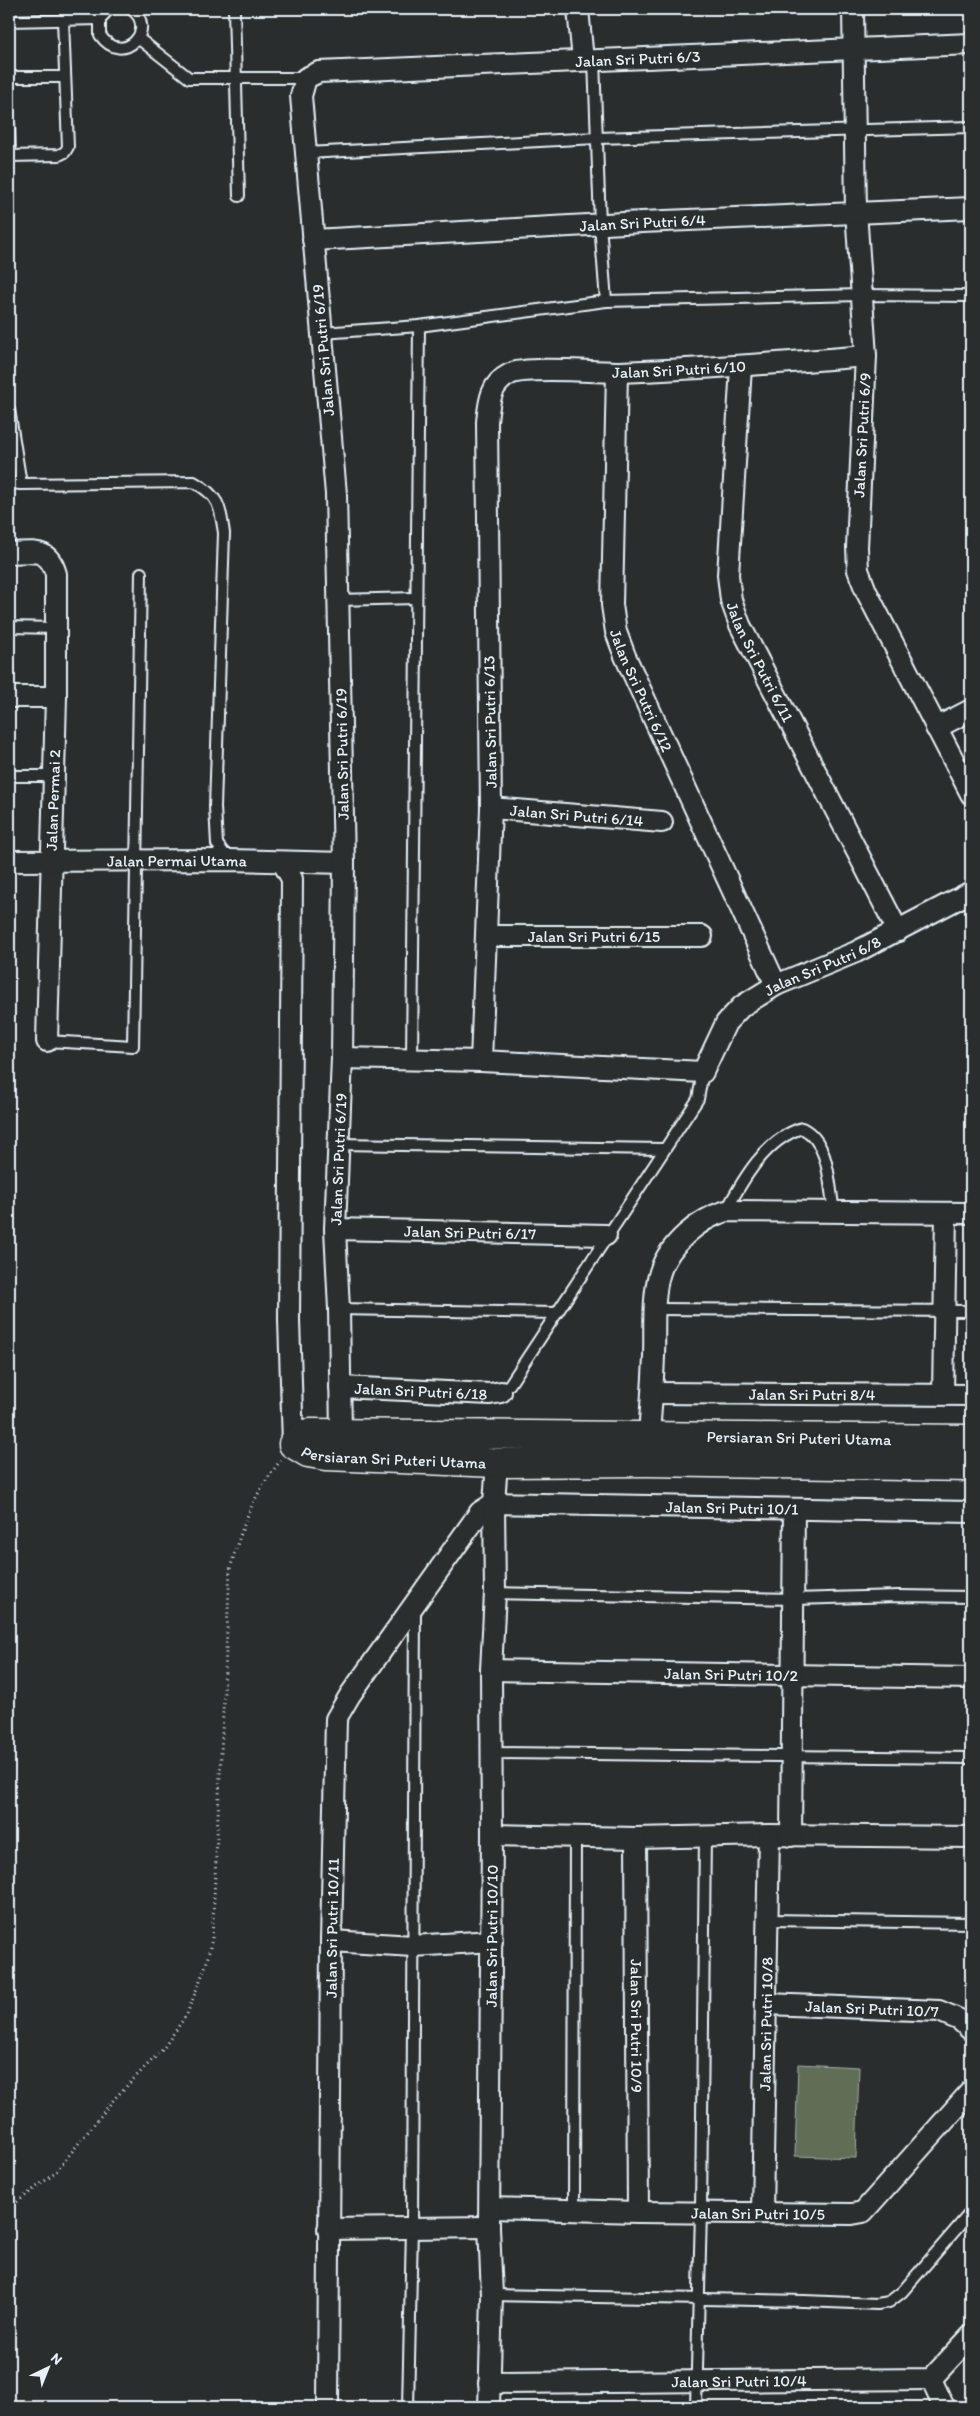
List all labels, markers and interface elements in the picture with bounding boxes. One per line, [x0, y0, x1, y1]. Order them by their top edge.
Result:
street label: Jalan Sri Putri 6/3 [575, 46, 701, 70]
street label: Jalan Sri Putri 6/4 [579, 210, 706, 235]
street label: Jalan Sri Putri 6/19 [308, 283, 338, 417]
street label: Jalan Sri Putri 6/10 [612, 356, 747, 382]
street label: Jalan Sri Putri 6/9 [849, 372, 875, 498]
street label: Jalan Sri Putri 6/11 [723, 599, 798, 725]
street label: Jalan Sri Putri 6/12 [606, 626, 677, 755]
street label: Jalan Sri Putri 6/13 [479, 655, 501, 788]
street label: Jalan Sri Putri 6/19 [331, 688, 353, 820]
street label: Jalan Permai 2 [42, 748, 64, 851]
street label: Jalan Sri Putri 6/14 [509, 800, 645, 830]
street label: Jalan Permai Utama [107, 850, 248, 870]
street label: Jalan Sri Putri 6/15 [528, 927, 660, 946]
street label: Jalan Sri Putri 6/8 [760, 931, 884, 1000]
street label: Jalan Sri Putri 6/19 [326, 1093, 350, 1226]
street label: Jalan Sri Putri 6/17 [404, 1221, 536, 1243]
street label: Jalan Sri Putri 6/18 [354, 1378, 488, 1403]
street label: Jalan Sri Putri 8/4 [749, 1384, 876, 1404]
street label: Persiaran Sri Puteri Utama [707, 1427, 892, 1449]
street label: Persiaran Sri Puteri Utama [298, 1442, 487, 1472]
street label: Jalan Sri Putri 10/1 [665, 1497, 799, 1518]
street label: Jalan Sri Putri 10/2 [664, 1663, 799, 1685]
street label: Jalan Sri Putri 10/11 [321, 1857, 342, 1998]
street label: Jalan Sri Putri 10/10 [481, 1865, 501, 2008]
street label: Jalan Sri Putri 10/8 [755, 1957, 776, 2091]
street label: Jalan Sri Putri 10/9 [627, 1959, 647, 2093]
street label: Jalan Sri Putri 10/7 [805, 1996, 939, 2020]
street label: Jalan Sri Putri 10/5 [691, 2203, 825, 2223]
north arrow [22, 2344, 72, 2394]
text: N [47, 2349, 66, 2368]
street label: Jalan Sri Putri 10/4 [671, 2371, 807, 2391]

